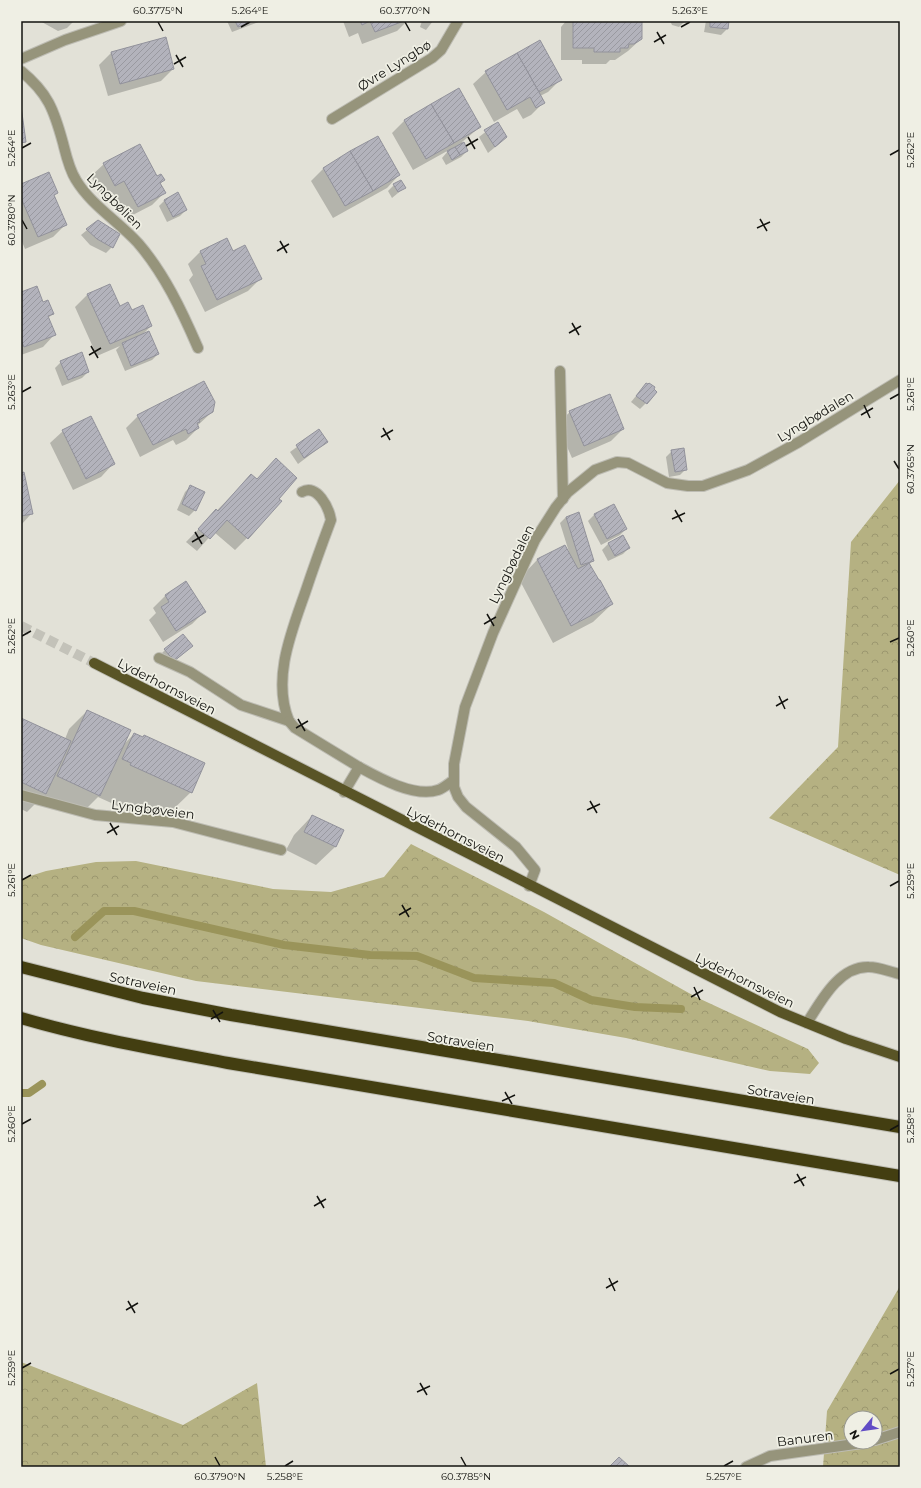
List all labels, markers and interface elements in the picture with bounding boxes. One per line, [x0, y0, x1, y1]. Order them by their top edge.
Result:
text: 60.3775°N [133, 4, 183, 17]
text: 5.264°E [232, 4, 269, 17]
text: 60.3770°N [380, 4, 430, 17]
text: 5.263°E [672, 4, 708, 17]
street label: Øvre Lyngbø [354, 36, 434, 94]
text: 5.264°E [5, 129, 18, 166]
text: 5.262°E [904, 132, 917, 168]
street label: Lyngbølien [84, 170, 146, 232]
text: 60.3780°N [5, 194, 18, 246]
text: 5.263°E [5, 374, 18, 410]
text: 5.261°E [904, 377, 917, 411]
street label: Lyngbødalen [774, 387, 856, 445]
text: 60.3765°N [904, 444, 917, 494]
street label: Lyngbødalen [485, 522, 537, 606]
text: 5.262°E [5, 618, 18, 654]
text: 5.260°E [904, 619, 917, 657]
street label: Lyderhornsveien [115, 654, 219, 718]
street label: Lyngbøveien [110, 796, 196, 822]
street label: Lyderhornsveien [404, 802, 508, 866]
text: 5.261°E [5, 863, 18, 897]
text: 5.259°E [904, 863, 917, 899]
street label: Lyderhornsveien [693, 949, 797, 1011]
street label: Sotraveien [108, 968, 178, 998]
street label: Sotraveien [426, 1028, 496, 1054]
street label: Sotraveien [746, 1081, 816, 1107]
text: 5.260°E [5, 1105, 18, 1143]
text: 5.258°E [904, 1106, 917, 1143]
text: 5.259°E [5, 1350, 18, 1386]
text: 5.257°E [904, 1351, 917, 1387]
north arrow [843, 1410, 883, 1450]
street label: Banuren [776, 1427, 834, 1449]
text: N [846, 1428, 863, 1442]
text: 60.3790°N [194, 1470, 246, 1483]
text: 5.258°E [267, 1470, 304, 1483]
text: 60.3785°N [441, 1470, 491, 1483]
text: 5.257°E [706, 1470, 742, 1483]

